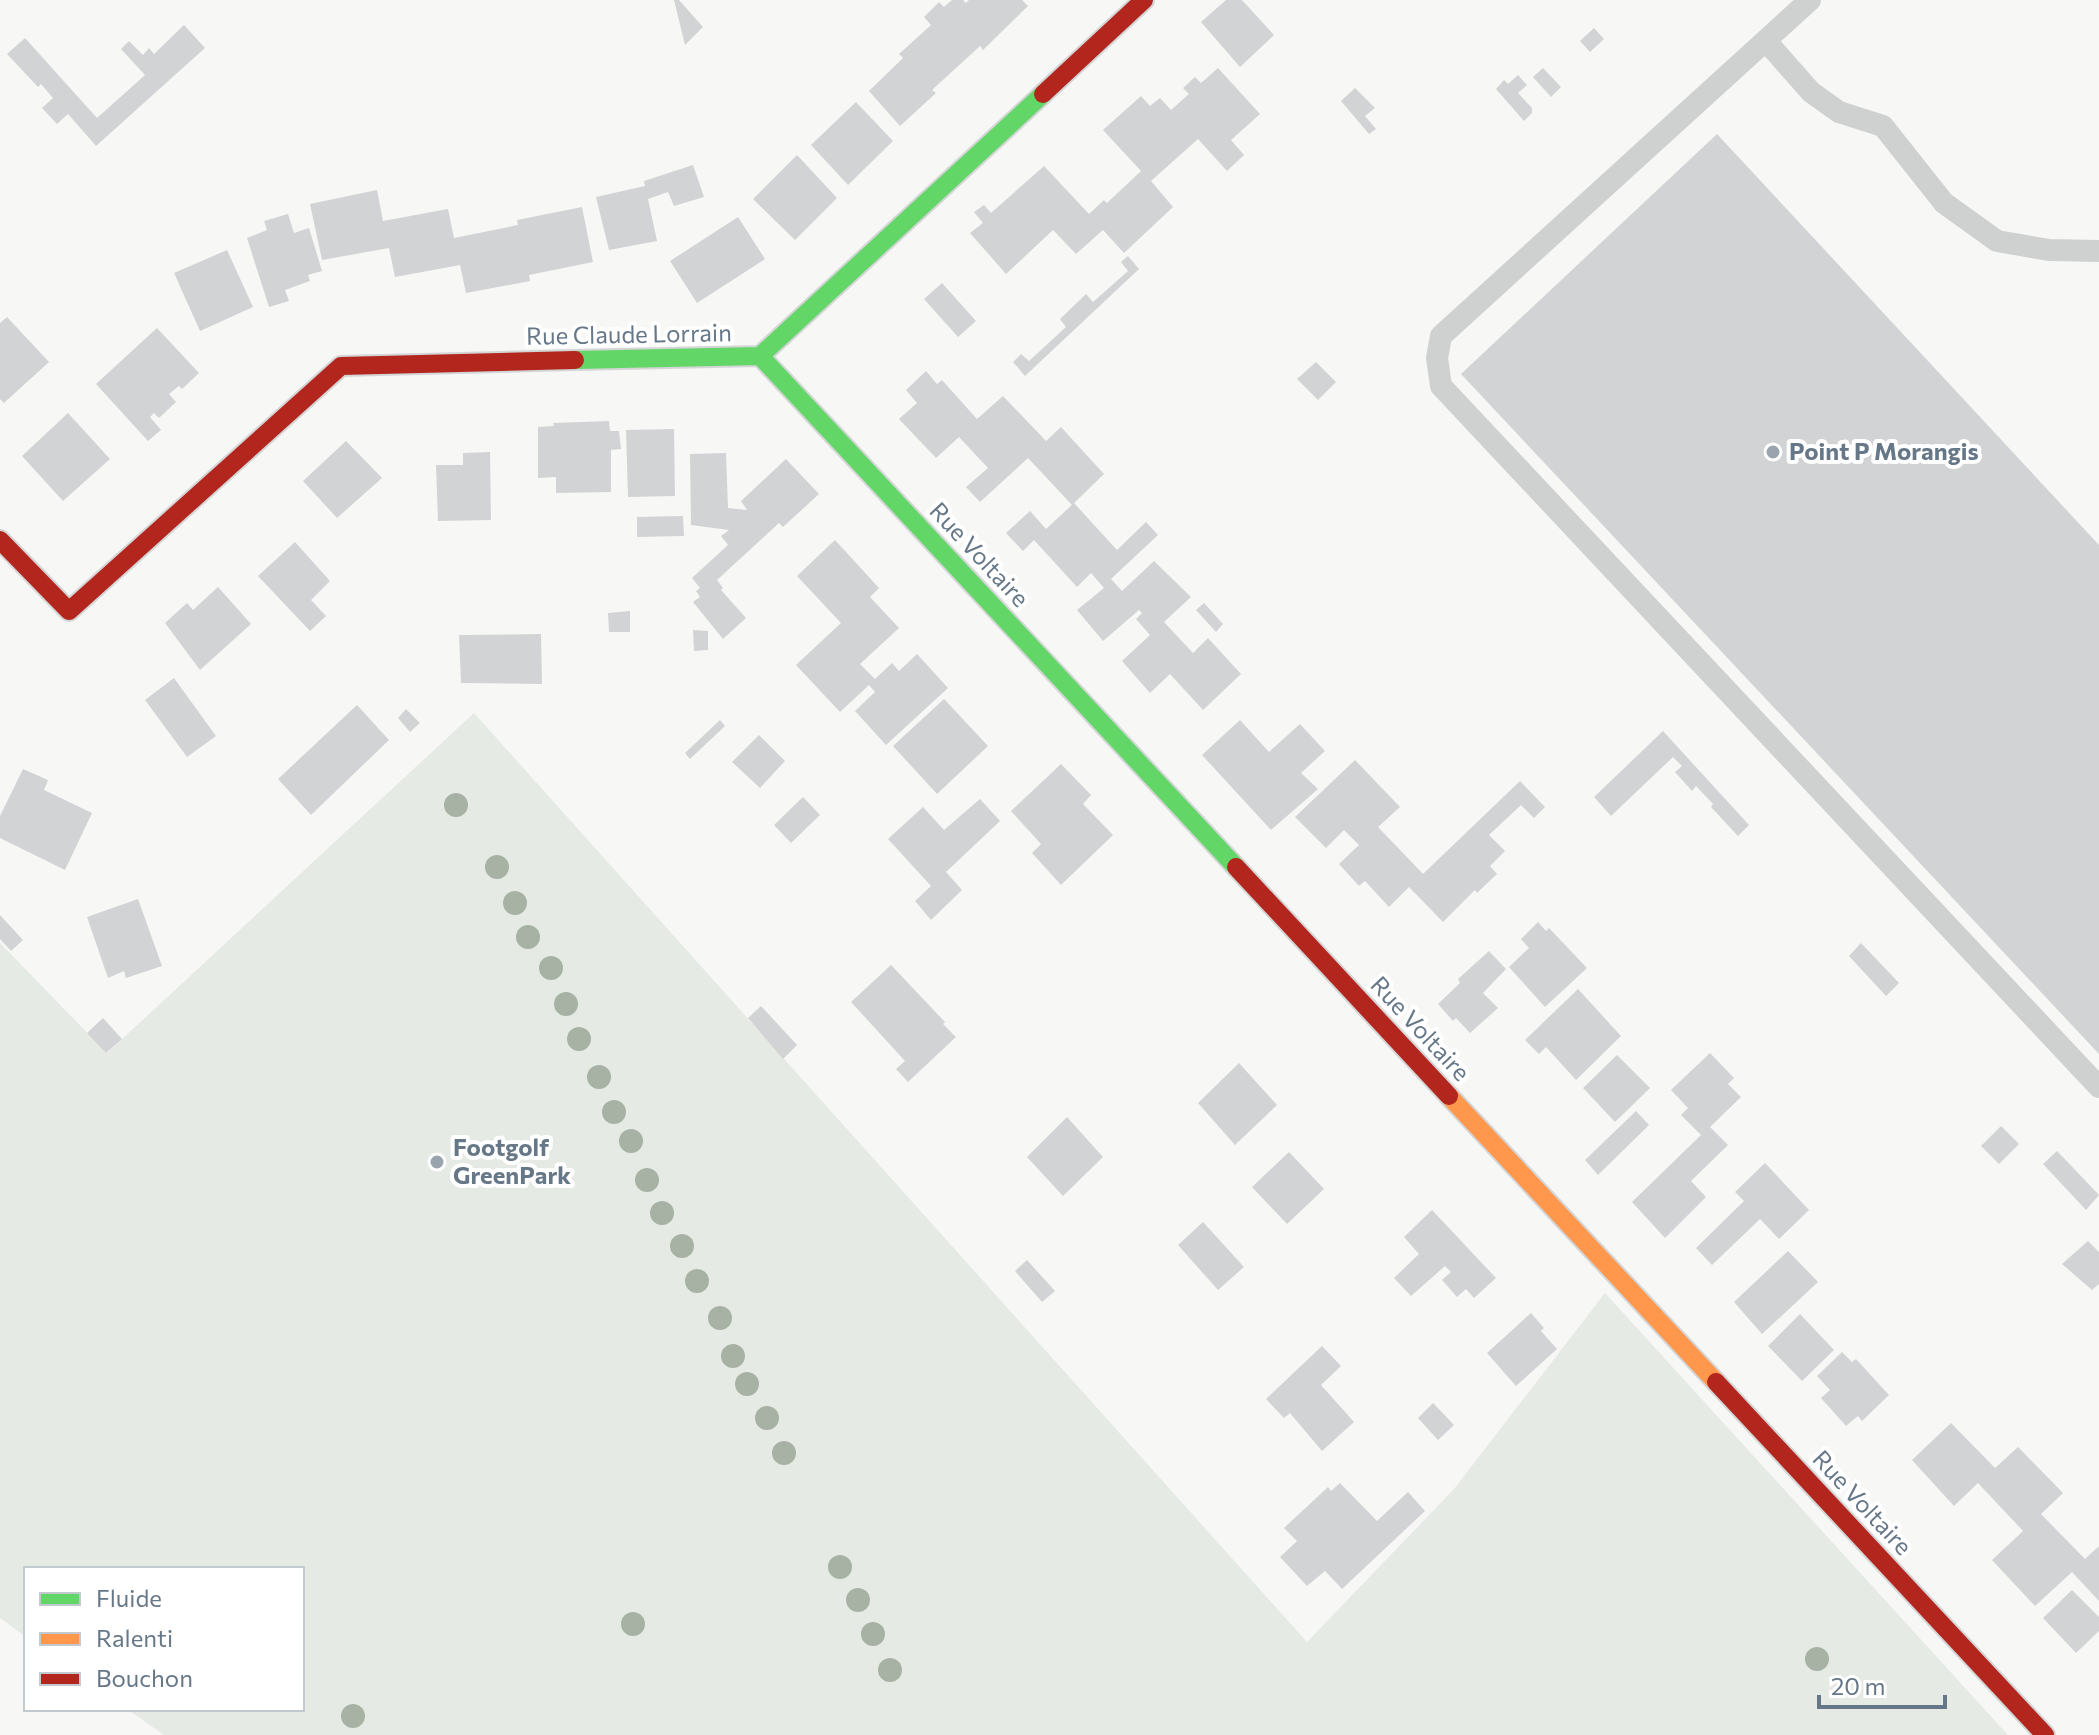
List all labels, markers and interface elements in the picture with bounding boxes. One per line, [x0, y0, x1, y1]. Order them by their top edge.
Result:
street label: Rue Claude Lorrain [526, 317, 732, 350]
place label: Point P Morangis [1789, 436, 1979, 465]
marker: Point P Morangis [1764, 443, 1782, 461]
street label: Rue Voltaire [924, 496, 1036, 612]
street label: Rue Voltaire [1365, 970, 1477, 1086]
place label: Footgolf GreenPark [453, 1132, 571, 1189]
marker: Footgolf GreenPark [428, 1153, 446, 1171]
street label: Rue Voltaire [1807, 1444, 1919, 1560]
legend [24, 1567, 304, 1711]
text: Fluide [96, 1583, 162, 1612]
text: Ralenti [96, 1623, 173, 1652]
scale bar [1819, 1659, 1945, 1709]
text: Bouchon [96, 1663, 193, 1692]
text: 20 m [1831, 1671, 1885, 1700]

